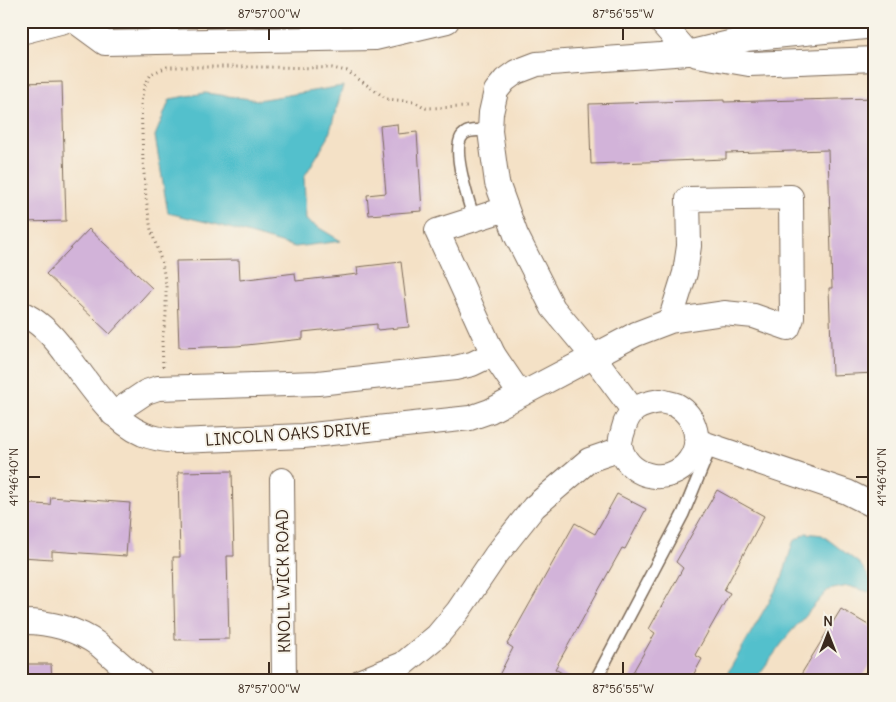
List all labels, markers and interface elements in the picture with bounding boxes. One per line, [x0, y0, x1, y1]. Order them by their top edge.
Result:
text: 87°57'00"W [238, 6, 300, 21]
text: 87°56'55"W [592, 6, 654, 21]
street label: LINCOLN OAKS DRIVE [204, 418, 372, 450]
text: 41°46'40"N [6, 448, 21, 506]
text: 41°46'40"N [874, 448, 889, 506]
street label: KNOLL WICK ROAD [272, 509, 294, 653]
north arrow [804, 610, 854, 660]
text: N [823, 612, 833, 630]
text: 87°57'00"W [238, 681, 300, 696]
text: 87°56'55"W [592, 681, 654, 696]

